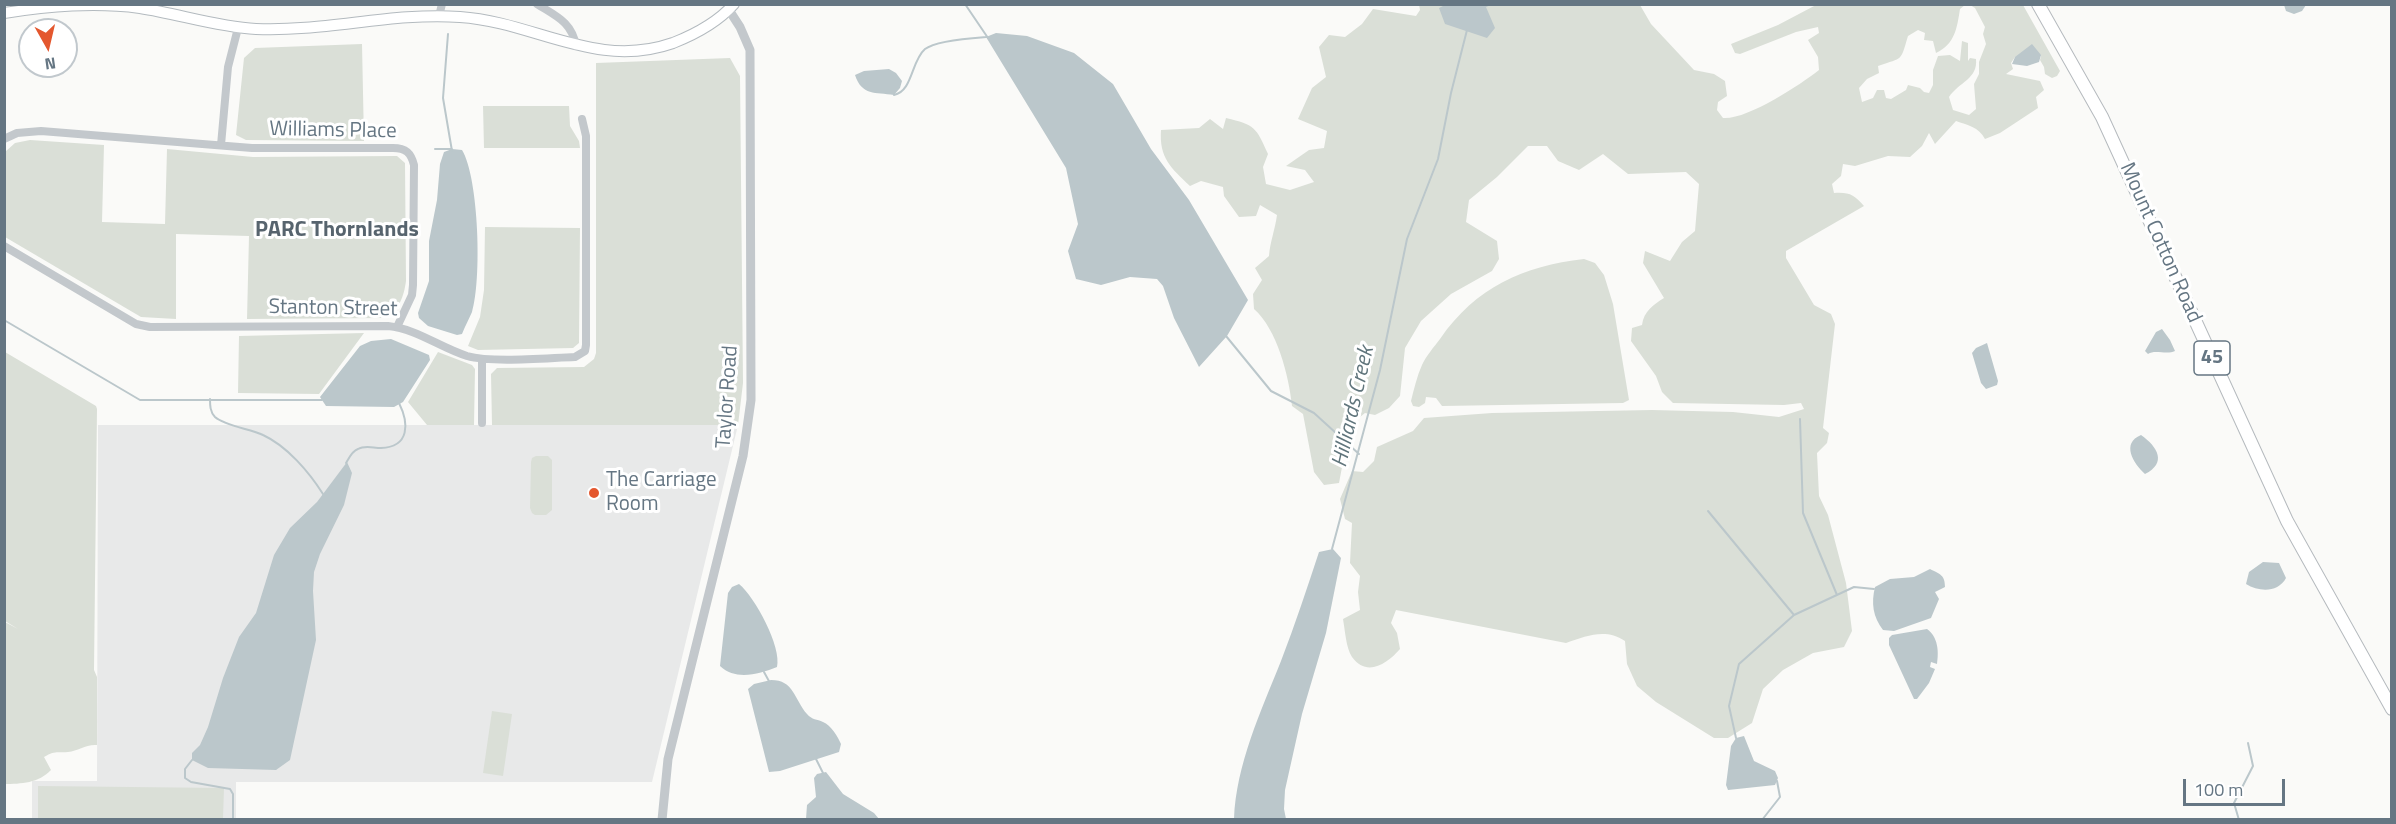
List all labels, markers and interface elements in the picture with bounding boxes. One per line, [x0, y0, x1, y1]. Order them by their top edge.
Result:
north arrow [18, 18, 78, 78]
text: N [43, 51, 57, 76]
street label: Williams Place [269, 117, 397, 145]
street label: Mount Cotton Road [2113, 159, 2207, 327]
district label: PARC Thornlands [255, 218, 419, 244]
street label: Stanton Street [268, 295, 398, 323]
road number: 45 [2194, 341, 2230, 375]
water label: Hilliards Creek [1327, 344, 1381, 470]
street label: Taylor Road [712, 345, 744, 449]
place label: The Carriage Room [606, 468, 717, 518]
marker: The Carriage Room [587, 486, 601, 500]
scale bar [2186, 767, 2288, 805]
text: 100 m [2194, 776, 2243, 803]

